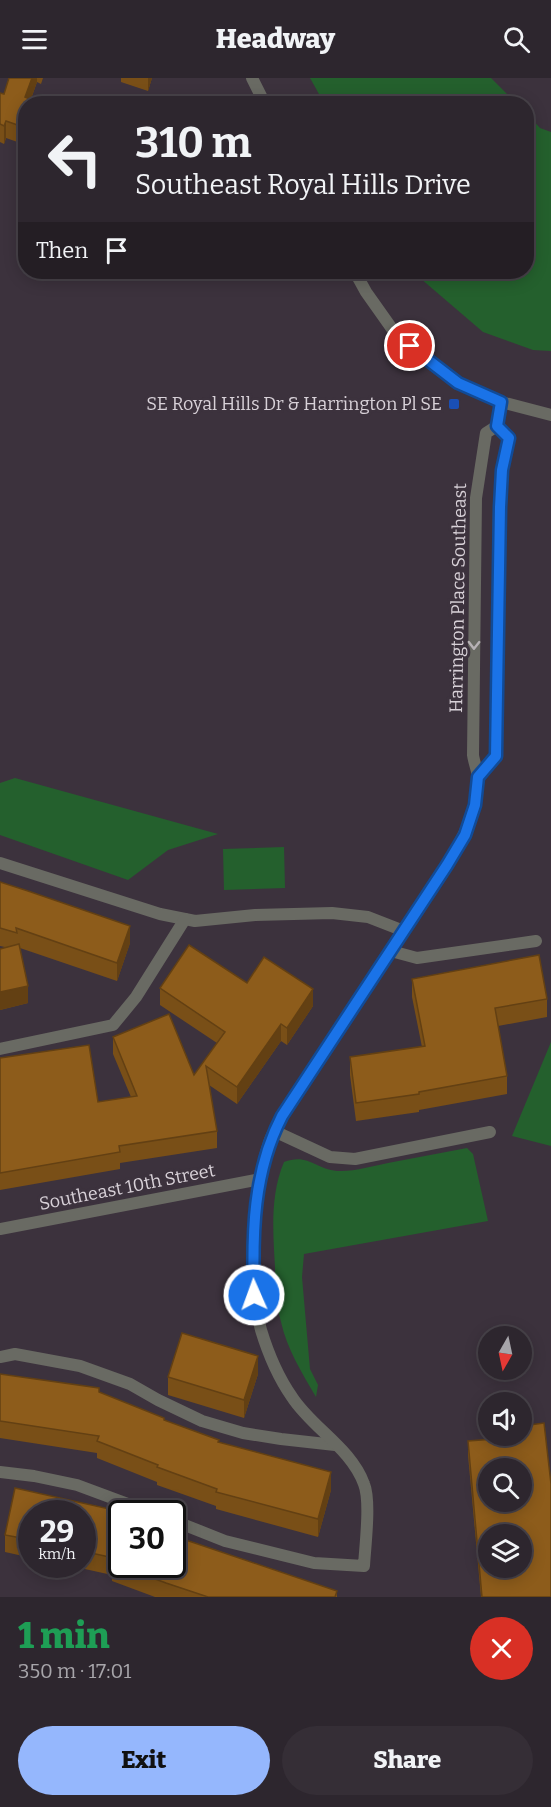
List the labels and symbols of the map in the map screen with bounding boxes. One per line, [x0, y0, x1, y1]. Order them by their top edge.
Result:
pin [384, 320, 435, 371]
place label: SE Royal Hills Dr & Harrington Pl SE [146, 393, 442, 415]
marker: SE Royal Hills Dr & Harrington Pl SE [447, 397, 461, 411]
street label: Harrington Place Southeast [445, 483, 471, 713]
one-way arrow [468, 641, 481, 650]
street label: Southeast 10th Street [37, 1159, 217, 1215]
position arrow [222, 1263, 286, 1327]
north arrow [478, 1326, 532, 1380]
speed limit sign: 30 [108, 1500, 186, 1578]

